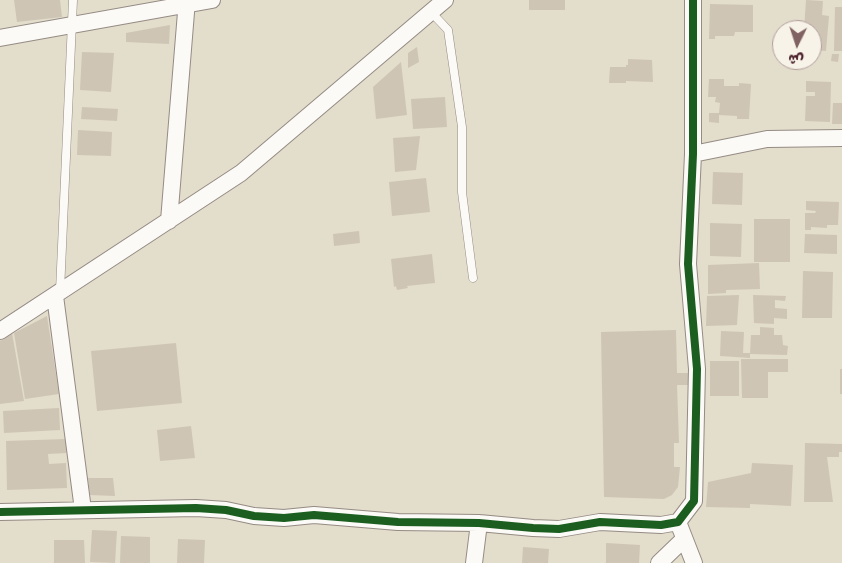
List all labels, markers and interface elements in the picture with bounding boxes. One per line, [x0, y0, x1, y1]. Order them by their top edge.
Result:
north arrow [772, 20, 822, 70]
text: ش [788, 47, 804, 70]

